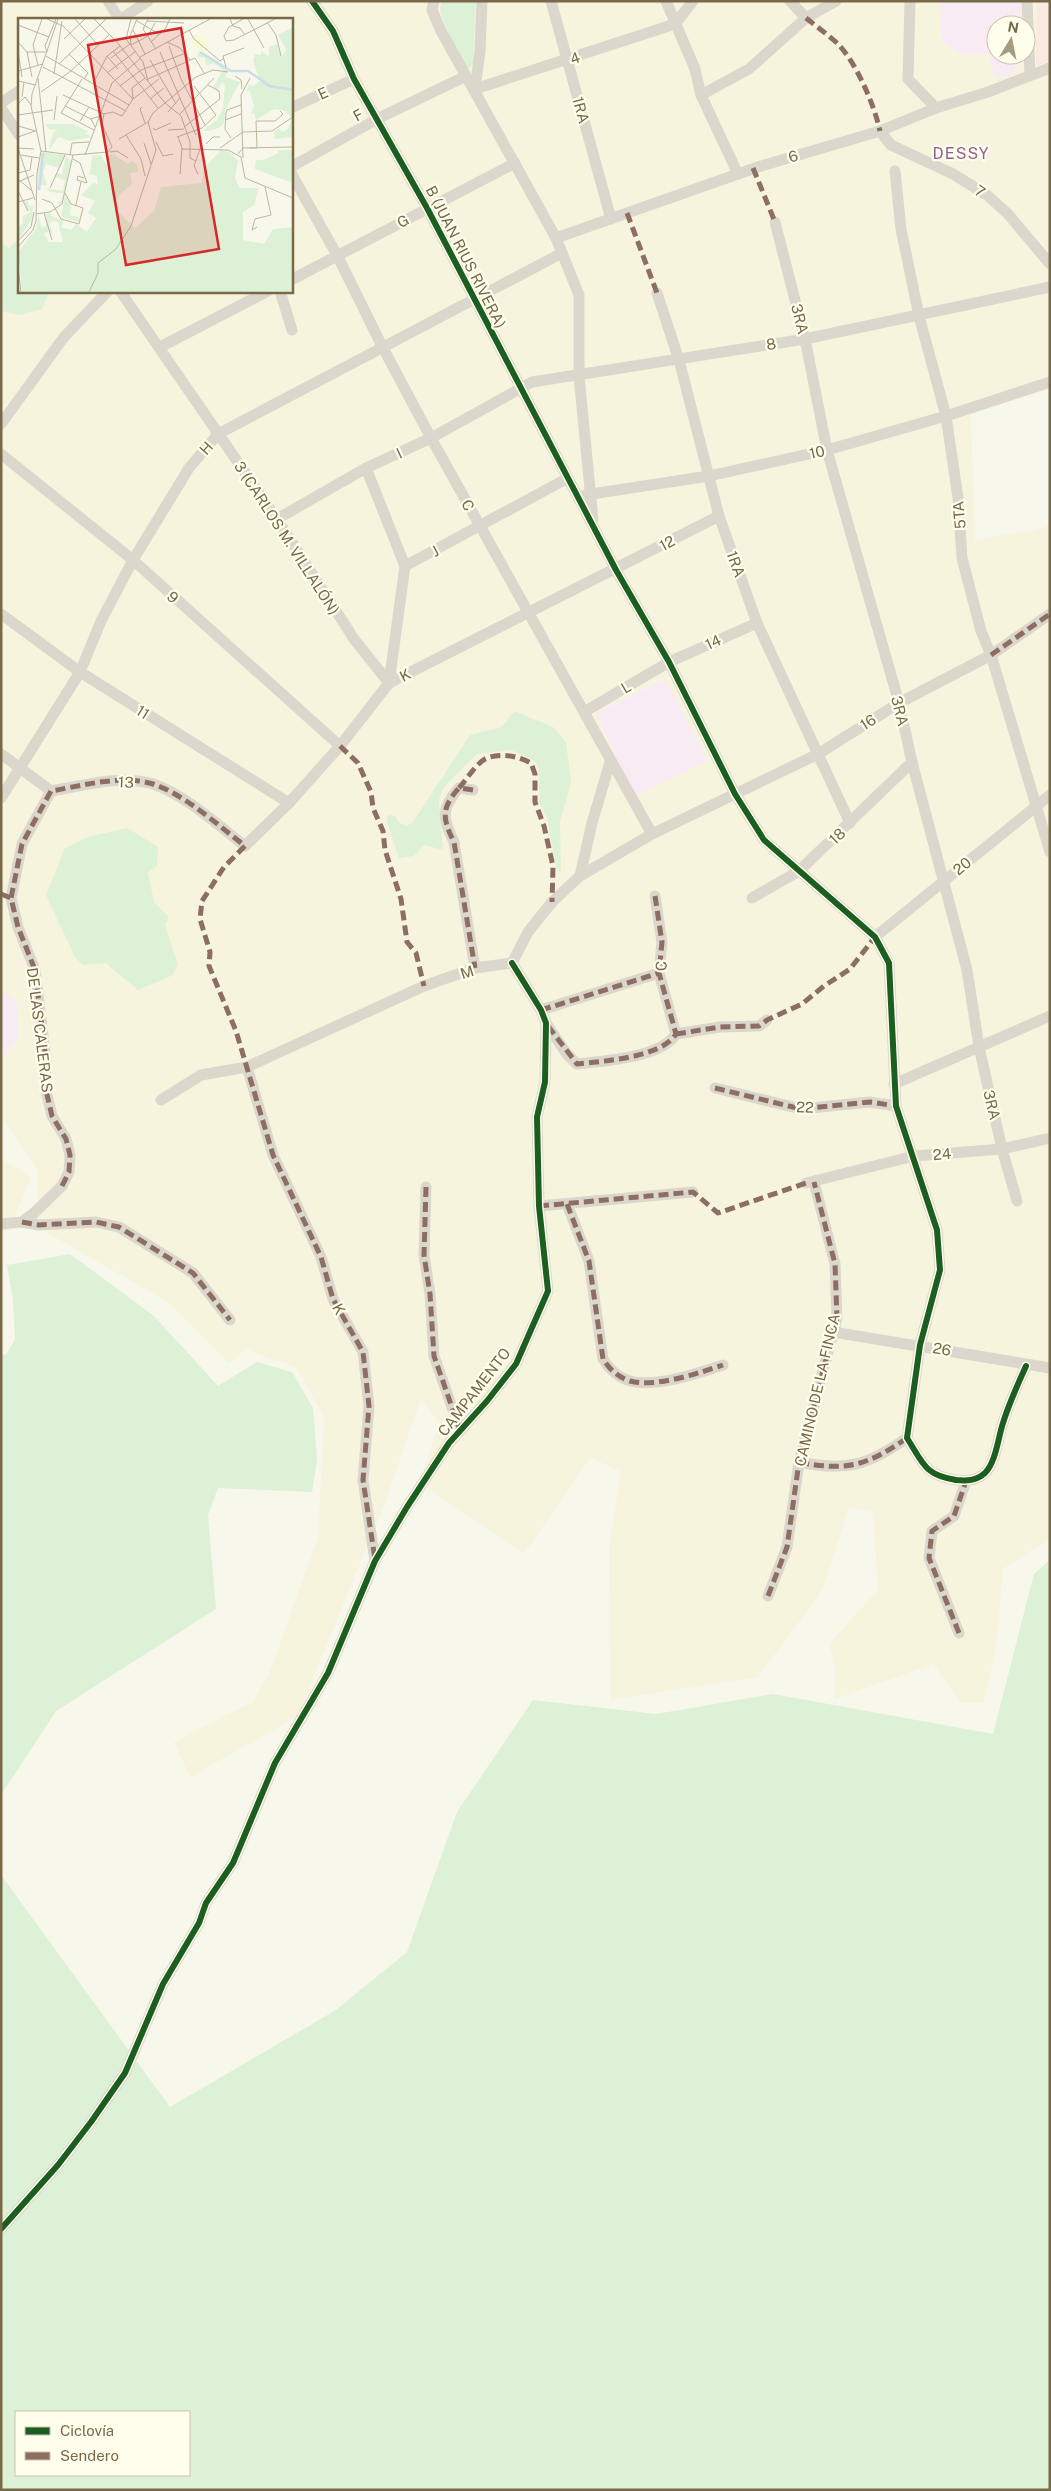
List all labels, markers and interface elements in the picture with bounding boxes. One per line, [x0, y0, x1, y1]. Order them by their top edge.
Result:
north arrow [986, 15, 1036, 65]
inset map [18, 18, 292, 292]
text: N [1006, 18, 1020, 36]
street label: 4 [568, 48, 582, 68]
street label: E [315, 83, 331, 103]
street label: 1RA [569, 95, 593, 126]
street label: F [350, 105, 366, 125]
district label: DESSY [933, 144, 989, 163]
street label: 6 [786, 147, 800, 165]
street label: 7 [972, 181, 988, 201]
street label: B (JUAN RIUS RIVERA) [423, 183, 509, 331]
street label: G [394, 211, 412, 231]
street label: 3RA [788, 302, 812, 336]
street label: 8 [765, 335, 777, 353]
street label: H [196, 438, 216, 458]
street label: 10 [808, 442, 826, 462]
street label: I [393, 444, 405, 462]
street label: 3 (CARLOS M. VILLALÓN) [231, 458, 344, 618]
street label: C [458, 496, 478, 514]
street label: 5TA [949, 500, 969, 530]
street label: 12 [656, 532, 678, 554]
street label: J [428, 542, 442, 560]
street label: 1RA [723, 548, 749, 580]
street label: 9 [164, 588, 182, 606]
street label: 14 [702, 631, 724, 653]
street label: K [397, 665, 413, 685]
street label: L [618, 677, 634, 697]
street label: 3RA [888, 694, 912, 728]
street label: 11 [133, 702, 153, 722]
street label: 16 [857, 711, 879, 733]
street label: 13 [118, 773, 134, 791]
street label: 18 [825, 824, 849, 848]
street label: 20 [950, 854, 974, 878]
street label: C [652, 961, 670, 971]
street label: M [458, 962, 476, 982]
street label: DE LAS CALERAS [24, 966, 56, 1094]
street label: 3RA [980, 1088, 1004, 1122]
street label: 22 [796, 1098, 814, 1116]
street label: 24 [932, 1145, 952, 1163]
street label: K [329, 1300, 349, 1318]
street label: CAMINO DE LA FINCA [791, 1312, 843, 1468]
street label: 26 [931, 1339, 953, 1359]
street label: CAMPAMENTO [434, 1345, 514, 1439]
legend [15, 2411, 190, 2476]
text: Ciclovía [60, 2422, 114, 2439]
text: Sendero [60, 2447, 119, 2464]

